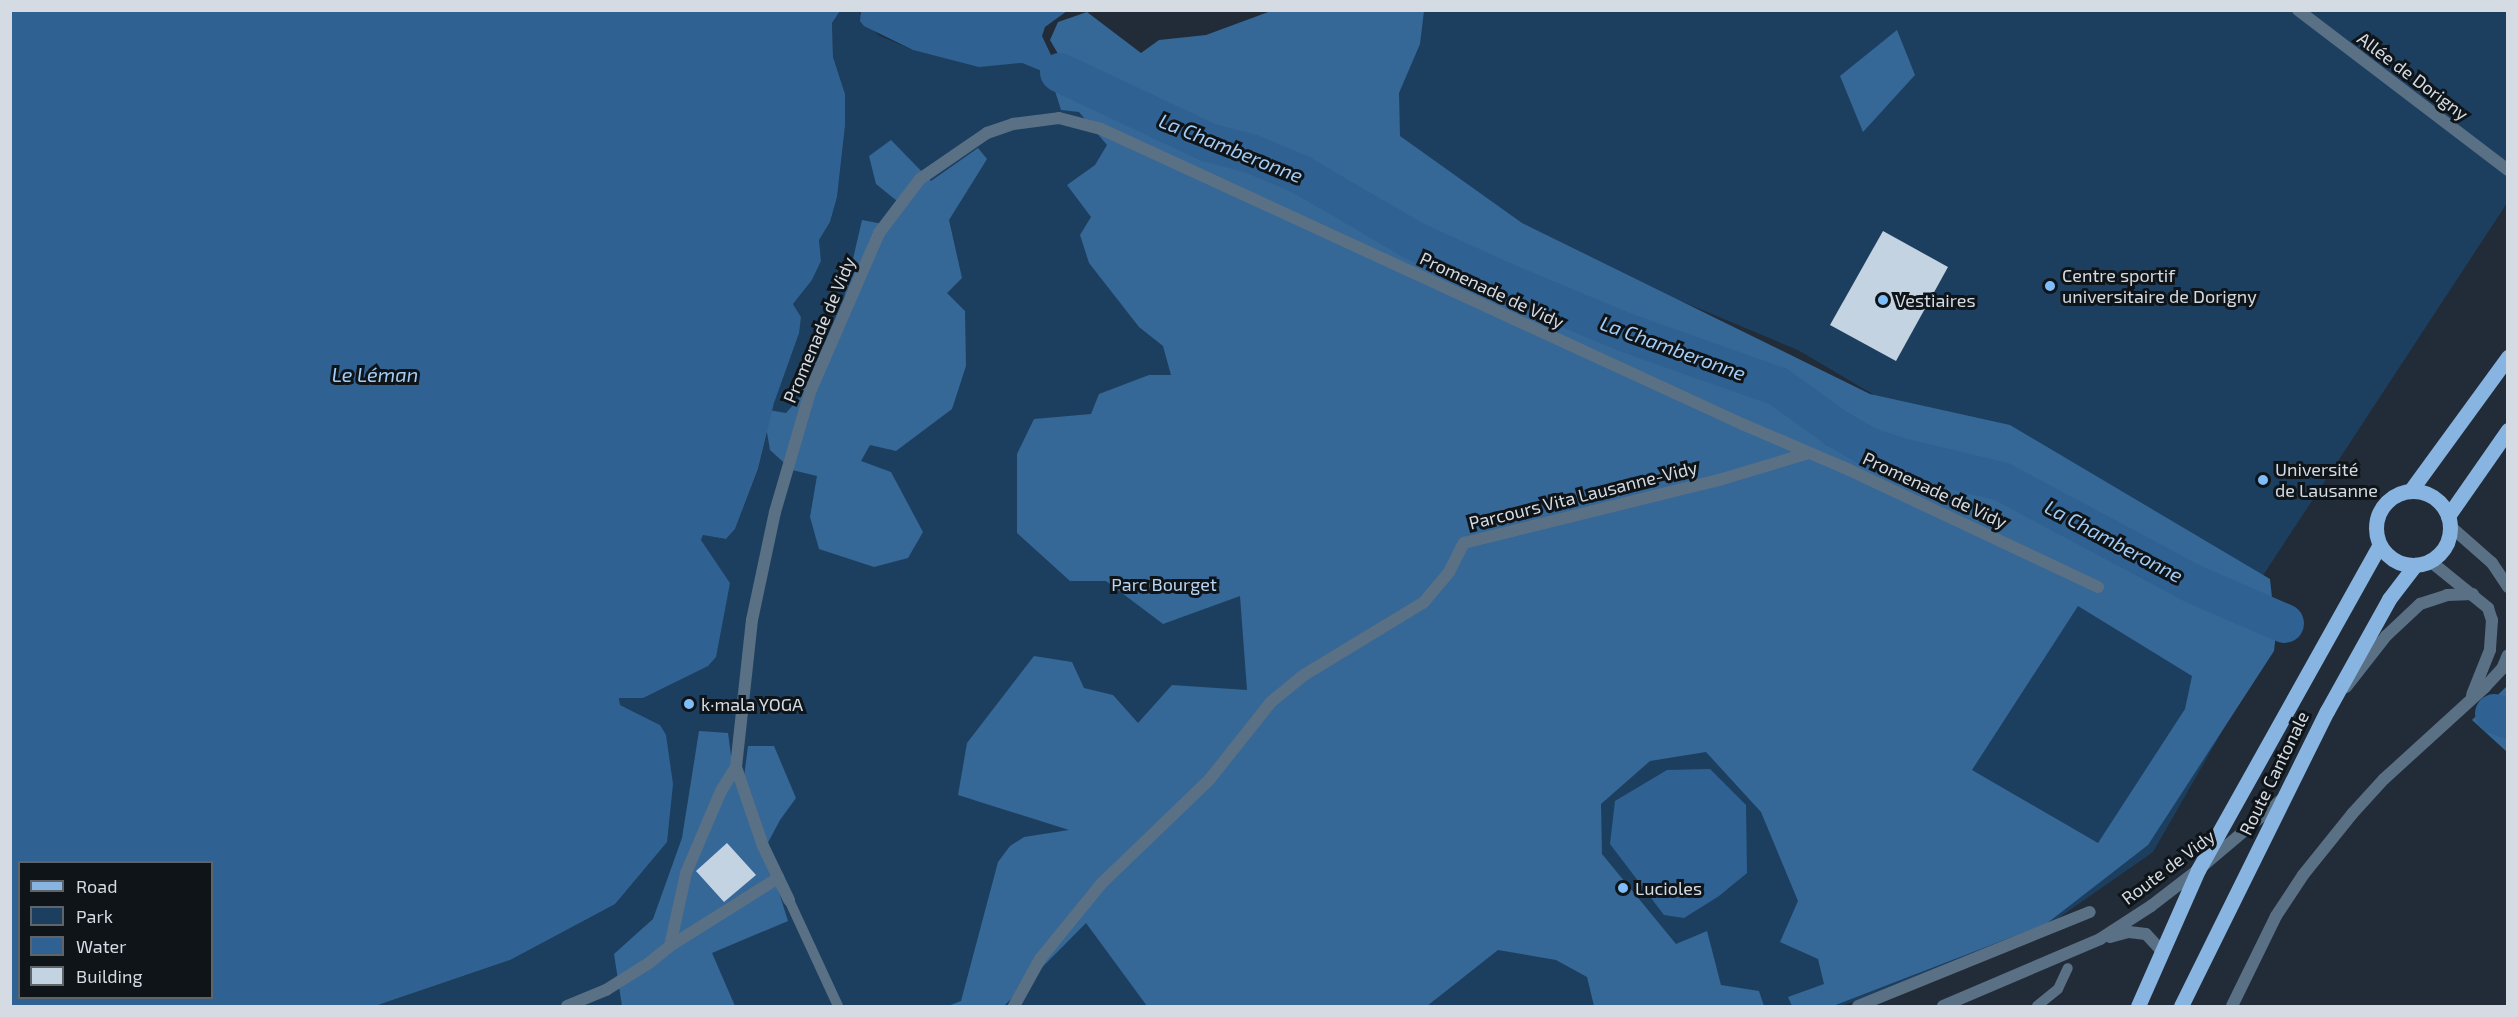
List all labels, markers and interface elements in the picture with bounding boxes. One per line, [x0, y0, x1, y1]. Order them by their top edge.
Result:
street label: Allée de Dorigny [2353, 27, 2473, 125]
water label: La Chamberonne [1156, 108, 1306, 188]
street label: Promenade de Vidy [1416, 247, 1568, 333]
street label: Promenade de Vidy [778, 254, 860, 406]
place label: Centre sportif universitaire de Dorigny [2062, 265, 2257, 308]
marker: Centre sportif universitaire de Dorigny [2043, 279, 2057, 293]
place label: Vestiaires [1895, 289, 1976, 311]
marker: Vestiaires [1876, 293, 1890, 307]
water label: La Chamberonne [1597, 311, 1749, 385]
water label: Le Léman [332, 362, 418, 386]
street label: Promenade de Vidy [1859, 447, 2011, 533]
street label: Parcours Vita Lausanne-Vidy [1466, 456, 1700, 534]
place label: Université de Lausanne [2275, 459, 2378, 502]
marker: Université de Lausanne [2256, 473, 2270, 487]
water label: La Chamberonne [2041, 494, 2187, 588]
park label: Parc Bourget [1111, 573, 1217, 595]
place label: k·mala YOGA [701, 693, 804, 715]
marker: k·mala YOGA [682, 697, 696, 711]
street label: Route Cantonale [2235, 708, 2313, 838]
street label: Route de Vidy [2117, 825, 2219, 909]
legend [18, 861, 213, 999]
text: Road [76, 875, 117, 897]
place label: Lucioles [1635, 877, 1702, 899]
marker: Lucioles [1616, 881, 1630, 895]
text: Park [76, 905, 113, 927]
text: Water [76, 935, 126, 957]
text: Building [76, 965, 143, 987]

